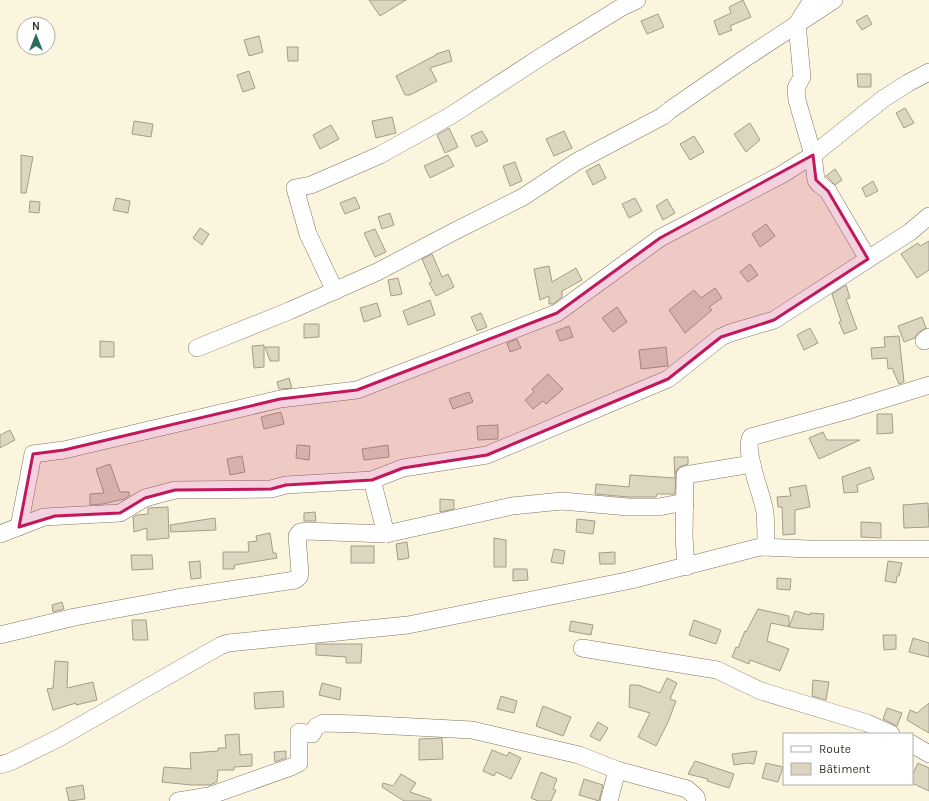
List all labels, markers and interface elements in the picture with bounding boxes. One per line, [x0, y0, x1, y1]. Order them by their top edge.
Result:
north arrow [16, 16, 56, 56]
text: N [32, 20, 40, 33]
legend [783, 733, 913, 785]
text: Route [819, 742, 851, 756]
text: Bâtiment [819, 762, 871, 776]

